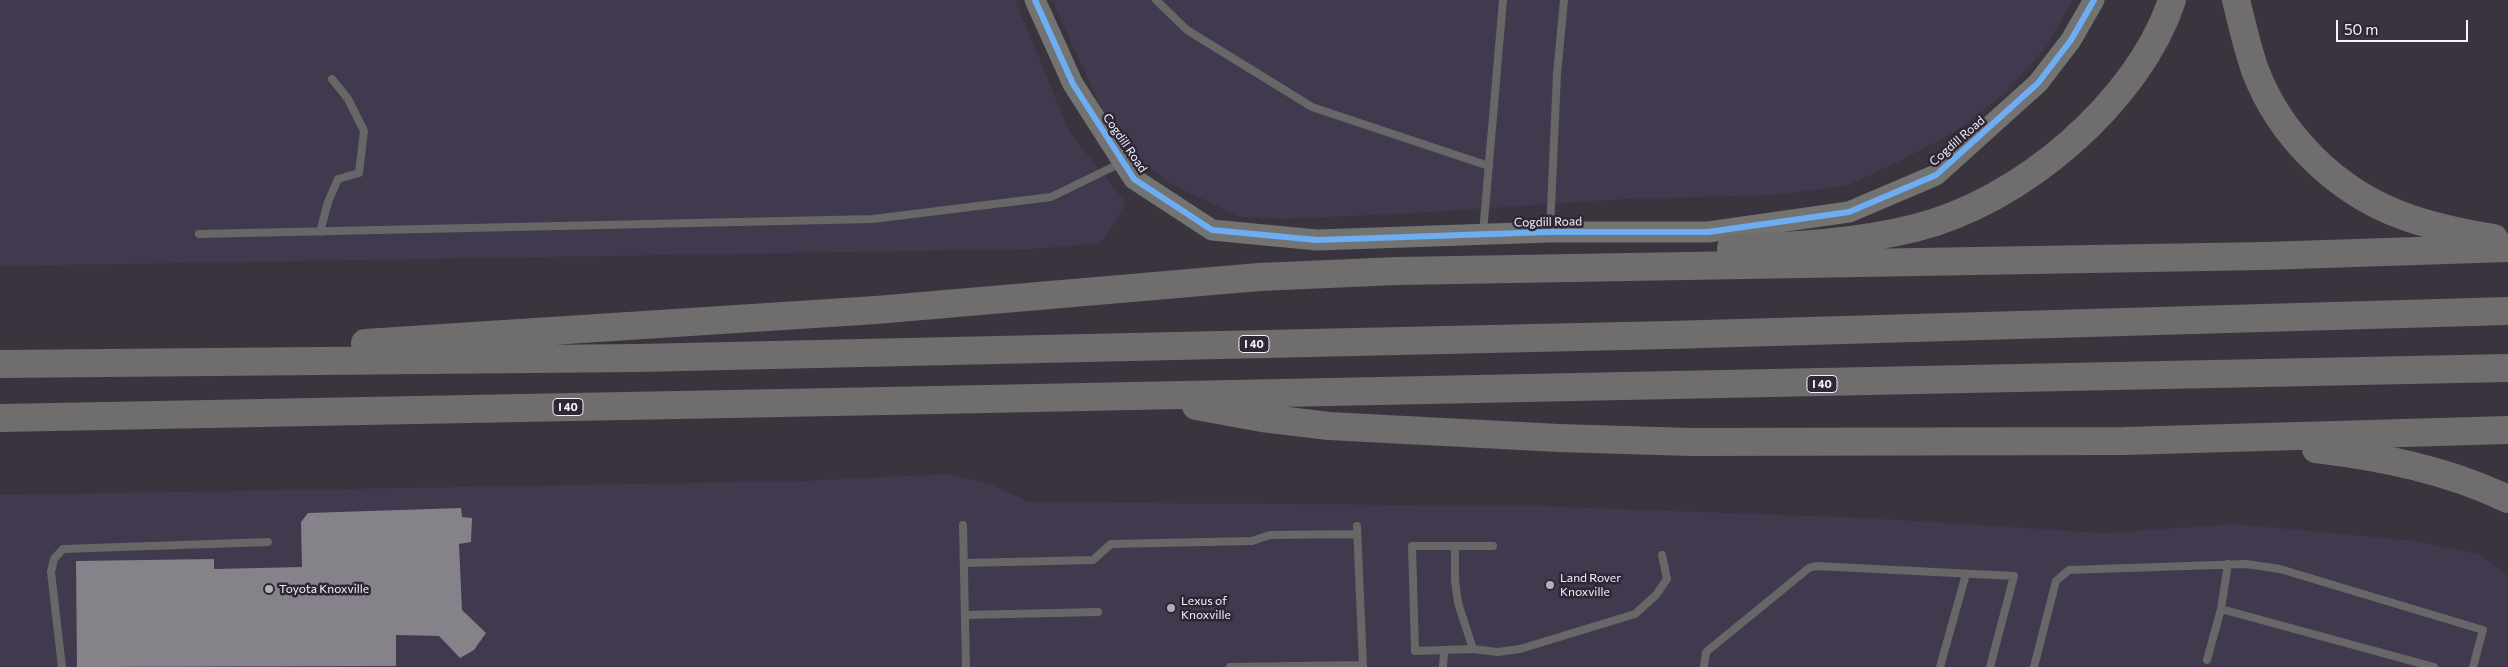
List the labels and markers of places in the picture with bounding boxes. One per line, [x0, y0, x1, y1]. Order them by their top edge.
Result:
place label: Land Rover Knoxville [1560, 571, 1621, 599]
marker: Land Rover Knoxville [1544, 579, 1556, 591]
place label: Toyota Knoxville [279, 582, 369, 596]
marker: Toyota Knoxville [263, 583, 275, 595]
place label: Lexus of Knoxville [1181, 594, 1231, 622]
marker: Lexus of Knoxville [1165, 602, 1177, 614]

